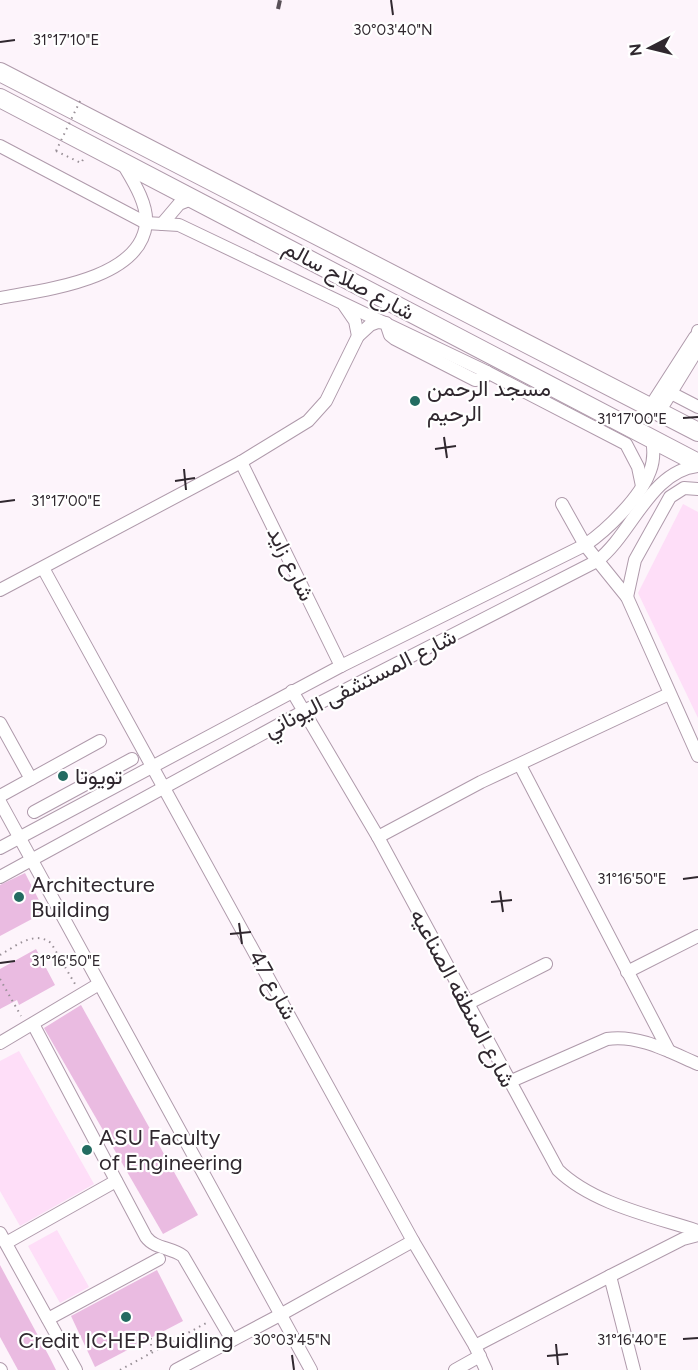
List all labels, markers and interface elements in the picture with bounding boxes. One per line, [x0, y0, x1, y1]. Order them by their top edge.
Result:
north arrow [620, 18, 680, 78]
text: 30°03'40"N [353, 21, 433, 39]
text: 31°17'10"E [33, 31, 99, 49]
text: N [625, 42, 646, 57]
street label: شارع صلاح سالم [278, 234, 419, 327]
place label: مسجد الرحمن الرحيم [427, 375, 551, 428]
marker: مسجد الرحمن الرحيم [408, 394, 422, 408]
text: 31°17'00"E [597, 410, 667, 428]
text: 31°17'00"E [31, 492, 101, 510]
street label: شارع زايد [261, 522, 321, 606]
street label: شارع المستشفى اليوناني [259, 623, 463, 748]
place label: تويوتا [75, 763, 123, 790]
marker: تويوتا [56, 769, 70, 783]
text: 31°16'50"E [597, 870, 667, 888]
place label: Architecture Building [31, 871, 155, 923]
marker: Architecture Building [12, 890, 26, 904]
street label: شارع المنطقه الصناعيه [404, 904, 521, 1092]
street label: شارع 47 [242, 946, 303, 1025]
text: 31°16'50"E [31, 952, 101, 970]
place label: ASU Faculty of Engineering [99, 1124, 243, 1176]
marker: ASU Faculty of Engineering [80, 1143, 94, 1157]
marker: Credit ICHEP Buidling [119, 1310, 133, 1324]
place label: Credit ICHEP Buidling [18, 1327, 234, 1354]
text: 30°03'45"N [253, 1331, 331, 1349]
text: 31°16'40"E [597, 1331, 667, 1349]

